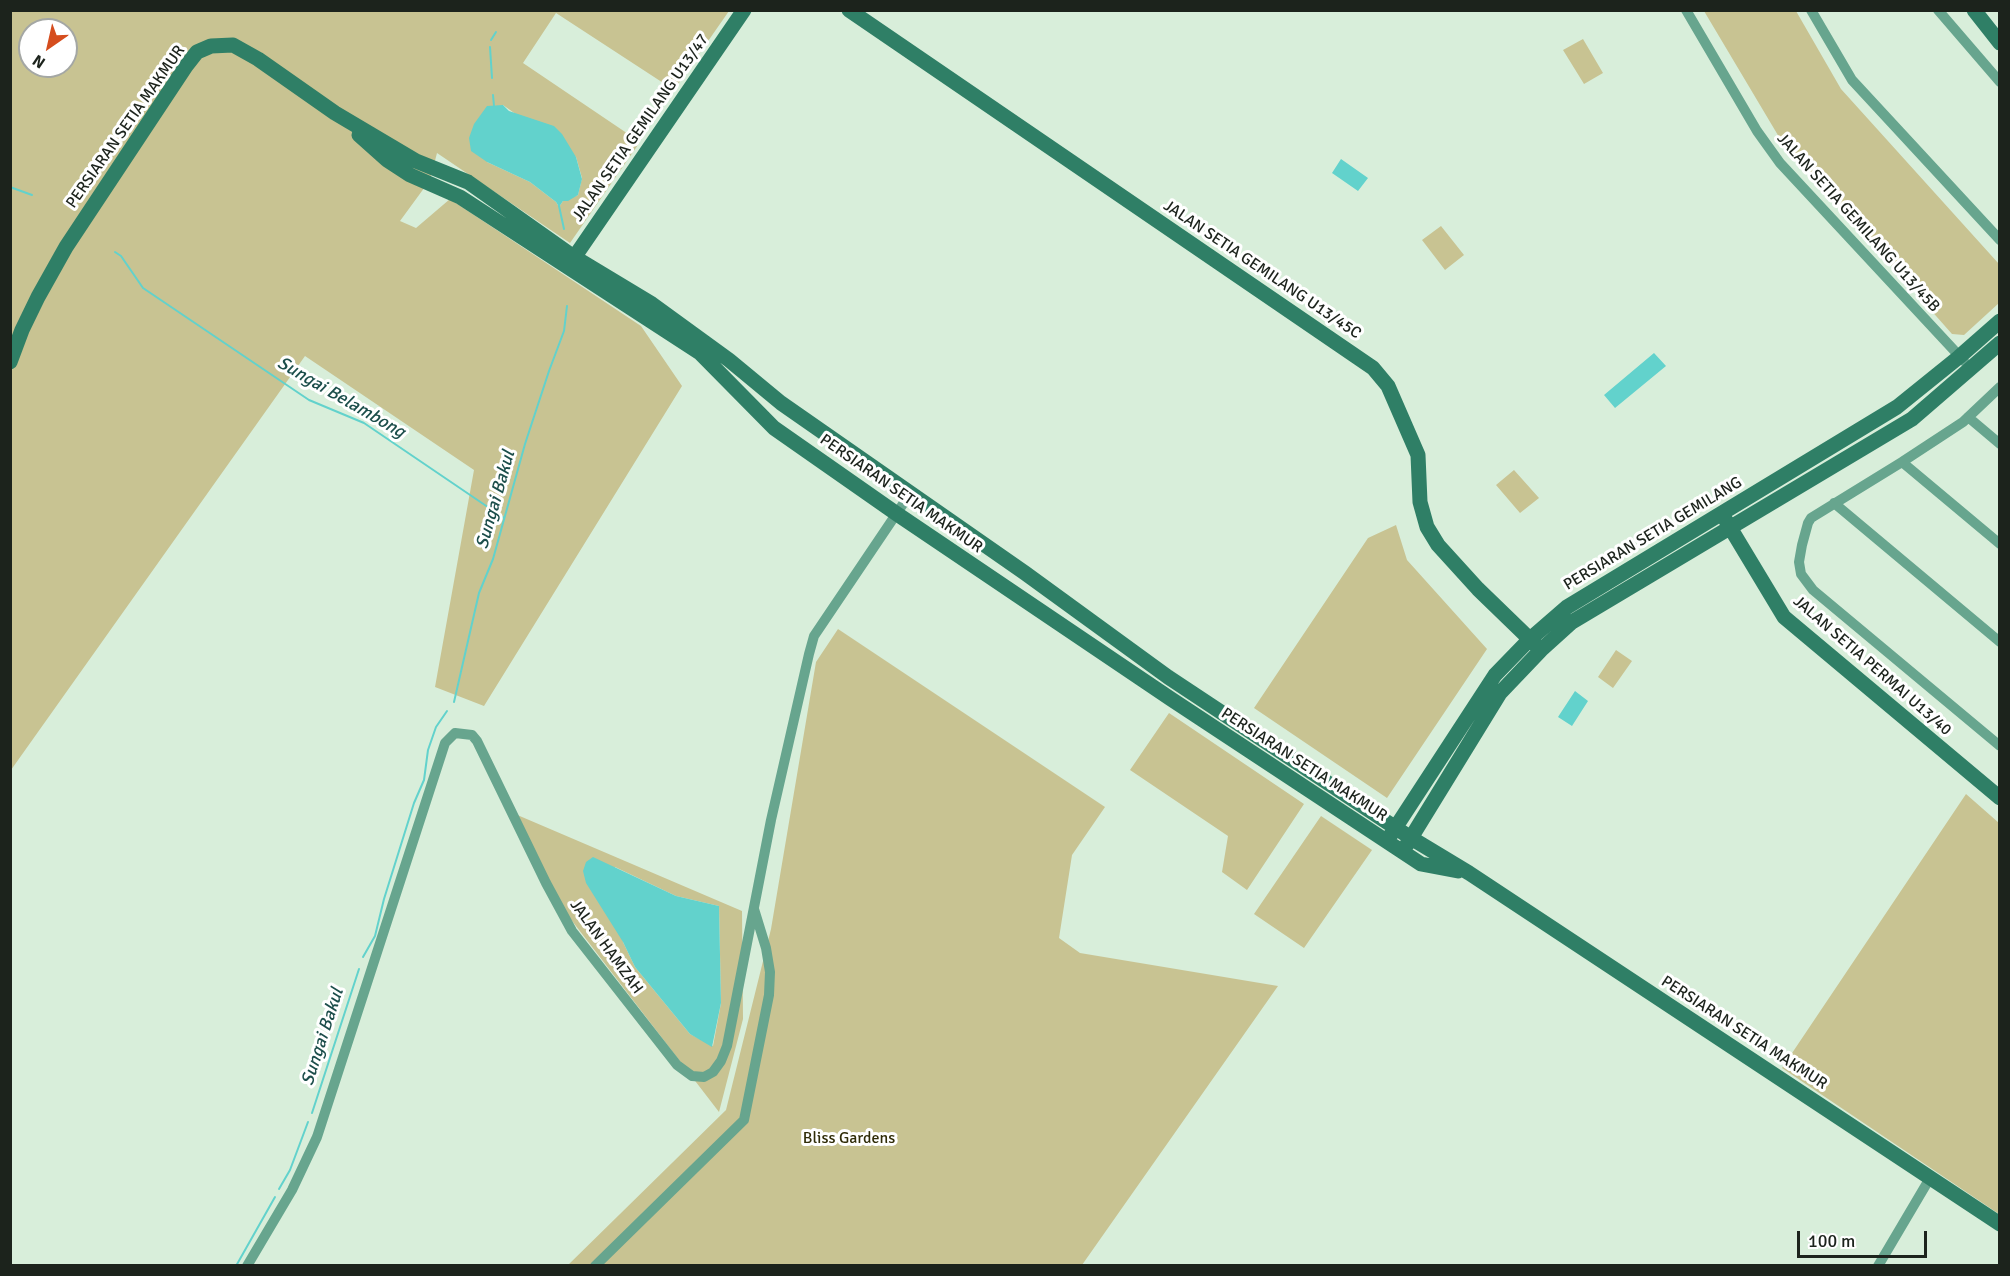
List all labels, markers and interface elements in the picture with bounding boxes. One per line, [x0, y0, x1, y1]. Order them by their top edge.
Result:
north arrow [18, 18, 78, 78]
street label: JALAN SETIA GEMILANG U13/47 [569, 31, 713, 225]
street label: PERSIARAN SETIA MAKMUR [62, 42, 190, 212]
text: N [29, 50, 49, 73]
street label: JALAN SETIA GEMILANG U13/45B [1773, 130, 1943, 316]
street label: JALAN SETIA GEMILANG U13/45C [1160, 197, 1364, 343]
water label: Sungai Belambong [273, 353, 409, 443]
street label: PERSIARAN SETIA MAKMUR [816, 430, 986, 558]
water label: Sungai Bakul [472, 448, 520, 552]
street label: PERSIARAN SETIA GEMILANG [1560, 473, 1746, 595]
street label: JALAN SETIA PERMAI U13/40 [1789, 592, 1955, 740]
street label: PERSIARAN SETIA MAKMUR [1217, 704, 1391, 826]
street label: JALAN HAMZAH [565, 896, 647, 998]
street label: PERSIARAN SETIA MAKMUR [1657, 972, 1831, 1094]
water label: Sungai Bakul [297, 986, 349, 1088]
park label: Bliss Gardens [803, 1129, 895, 1149]
scale bar [1800, 1219, 1930, 1257]
text: 100 m [1808, 1230, 1855, 1252]

